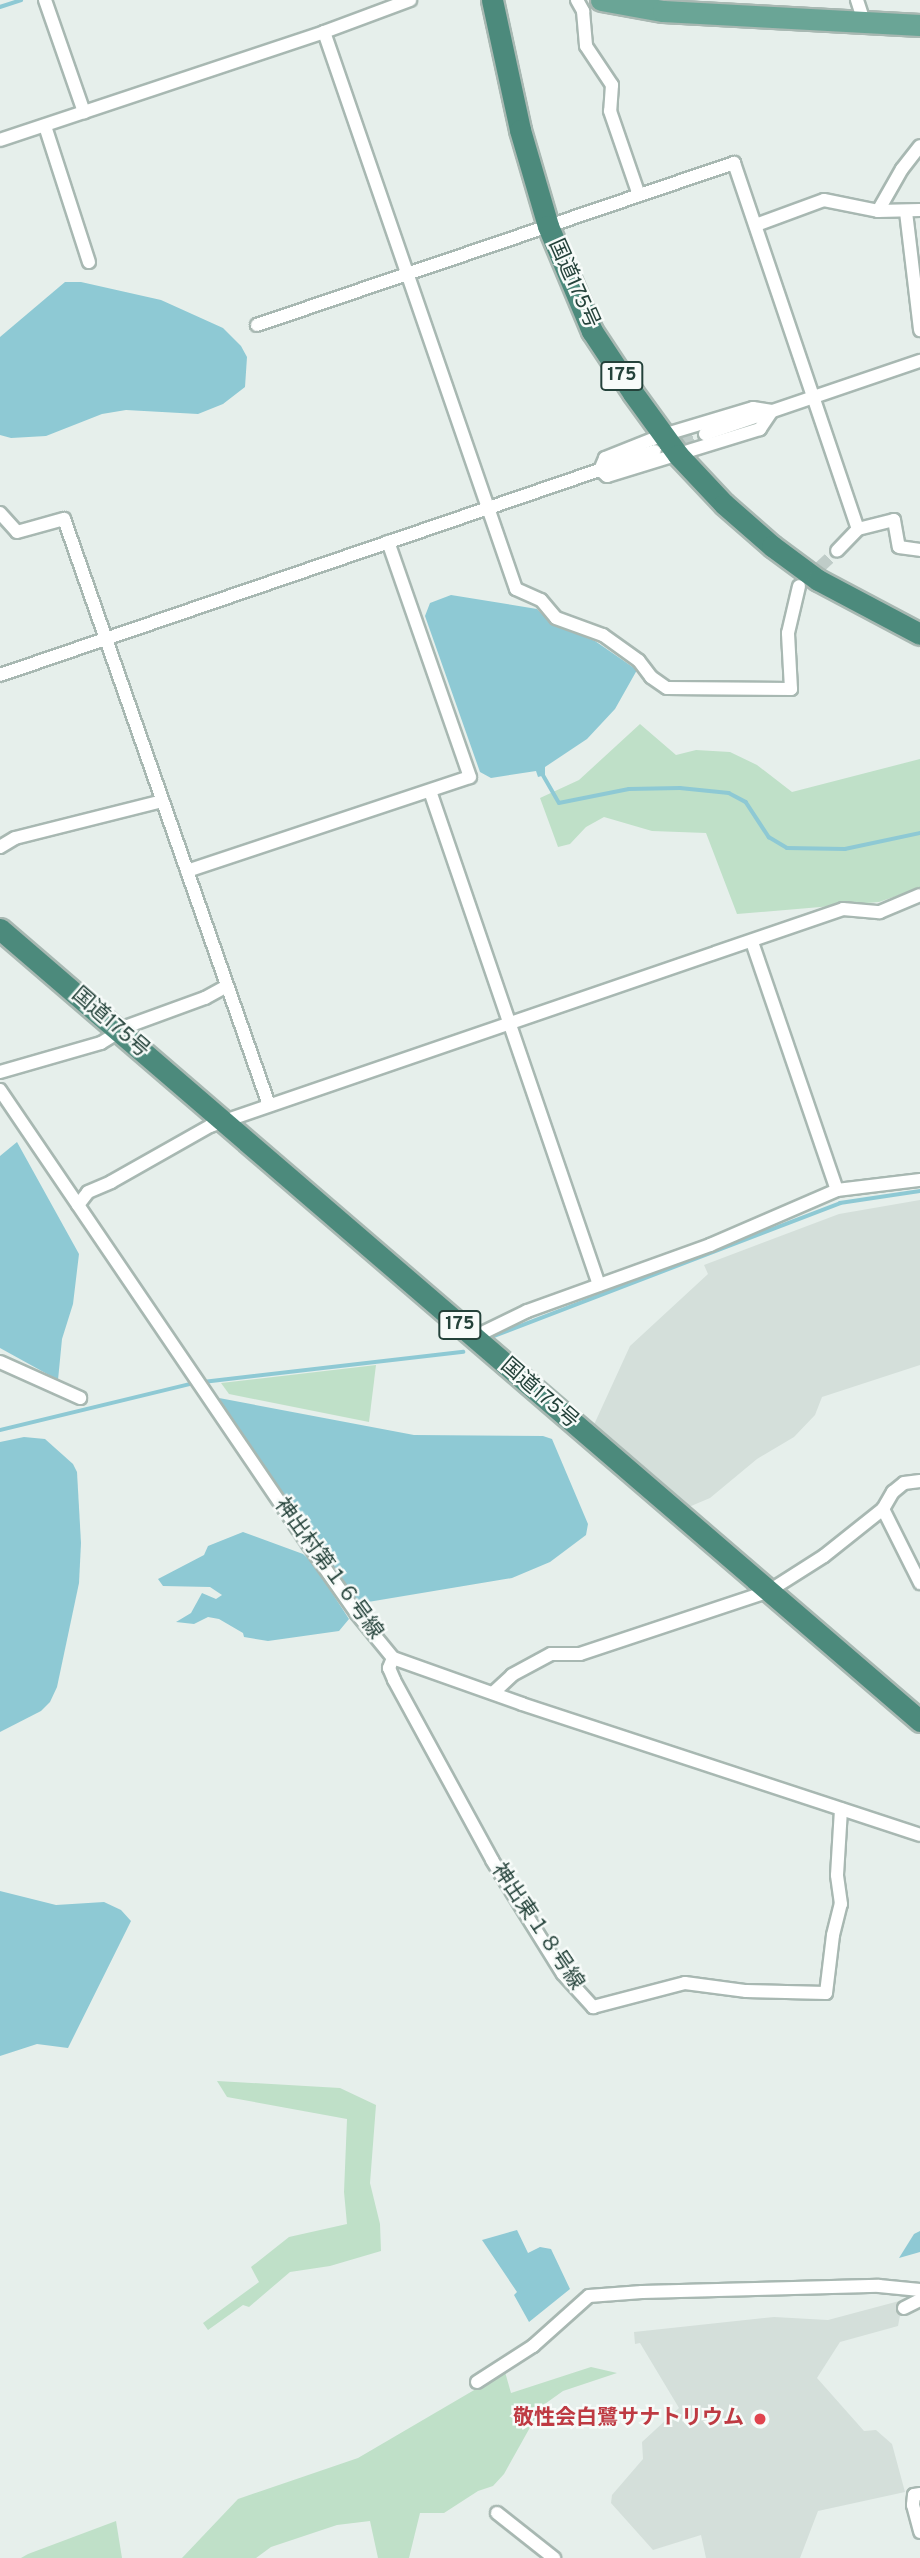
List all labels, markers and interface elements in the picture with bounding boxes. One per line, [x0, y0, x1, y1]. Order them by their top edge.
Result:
street label: 国道175号 [542, 236, 604, 332]
road number: 175 [599, 360, 645, 392]
street label: 国道175号 [66, 982, 154, 1064]
road number: 175 [437, 1310, 483, 1340]
street label: 国道175号 [495, 1353, 583, 1435]
street label: 神出村第１６号線 [268, 1494, 388, 1644]
street label: 神出東１８号線 [485, 1859, 589, 1995]
place label: 敬性会白鷺サナトリウム [513, 2406, 744, 2432]
marker: 敬性会白鷺サナトリウム [750, 2409, 770, 2429]

